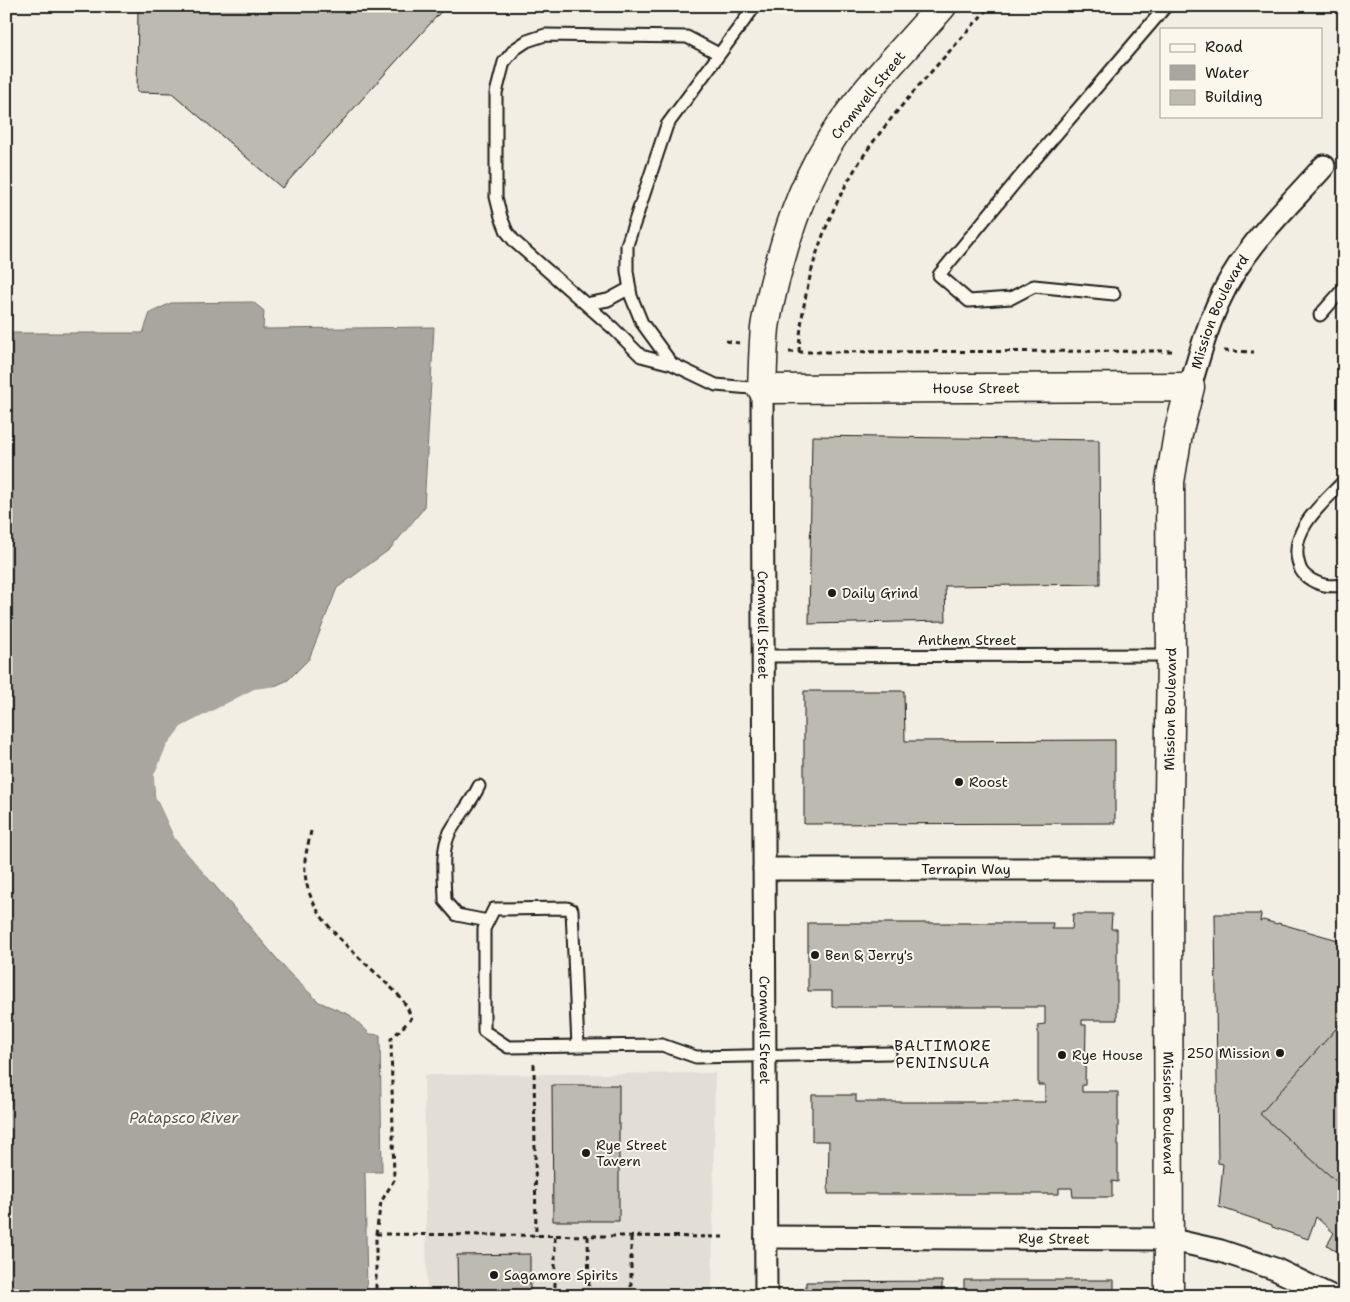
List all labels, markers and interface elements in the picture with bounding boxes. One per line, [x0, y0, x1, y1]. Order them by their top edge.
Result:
legend [1160, 28, 1322, 118]
text: Road [1205, 37, 1243, 57]
street label: Cromwell Street [827, 47, 909, 143]
text: Water [1205, 63, 1249, 83]
text: Building [1205, 87, 1262, 107]
street label: Mission Boulevard [1187, 251, 1252, 371]
street label: House Street [933, 379, 1020, 397]
street label: Cromwell Street [754, 571, 772, 679]
place label: Daily Grind [842, 584, 918, 602]
marker: Daily Grind [826, 587, 838, 599]
street label: Anthem Street [918, 631, 1016, 649]
street label: Mission Boulevard [1160, 647, 1180, 771]
place label: Roost [969, 773, 1008, 791]
marker: Roost [953, 776, 965, 788]
street label: Terrapin Way [921, 860, 1011, 878]
place label: Ben & Jerry's [825, 946, 913, 964]
marker: Ben & Jerry's [809, 949, 821, 961]
street label: Cromwell Street [756, 976, 774, 1084]
district label: BALTIMORE PENINSULA [894, 1036, 992, 1073]
place label: 250 Mission [1186, 1044, 1270, 1062]
place label: Rye House [1072, 1046, 1143, 1064]
marker: 250 Mission [1274, 1047, 1286, 1059]
marker: Rye House [1056, 1049, 1068, 1061]
street label: Mission Boulevard [1159, 1051, 1178, 1175]
water label: Patapsco River [130, 1108, 239, 1128]
place label: Rye Street Tavern [596, 1136, 667, 1170]
marker: Rye Street Tavern [580, 1147, 592, 1159]
street label: Rye Street [1018, 1229, 1090, 1248]
place label: Sagamore Spirits [504, 1266, 618, 1284]
marker: Sagamore Spirits [488, 1269, 500, 1281]

